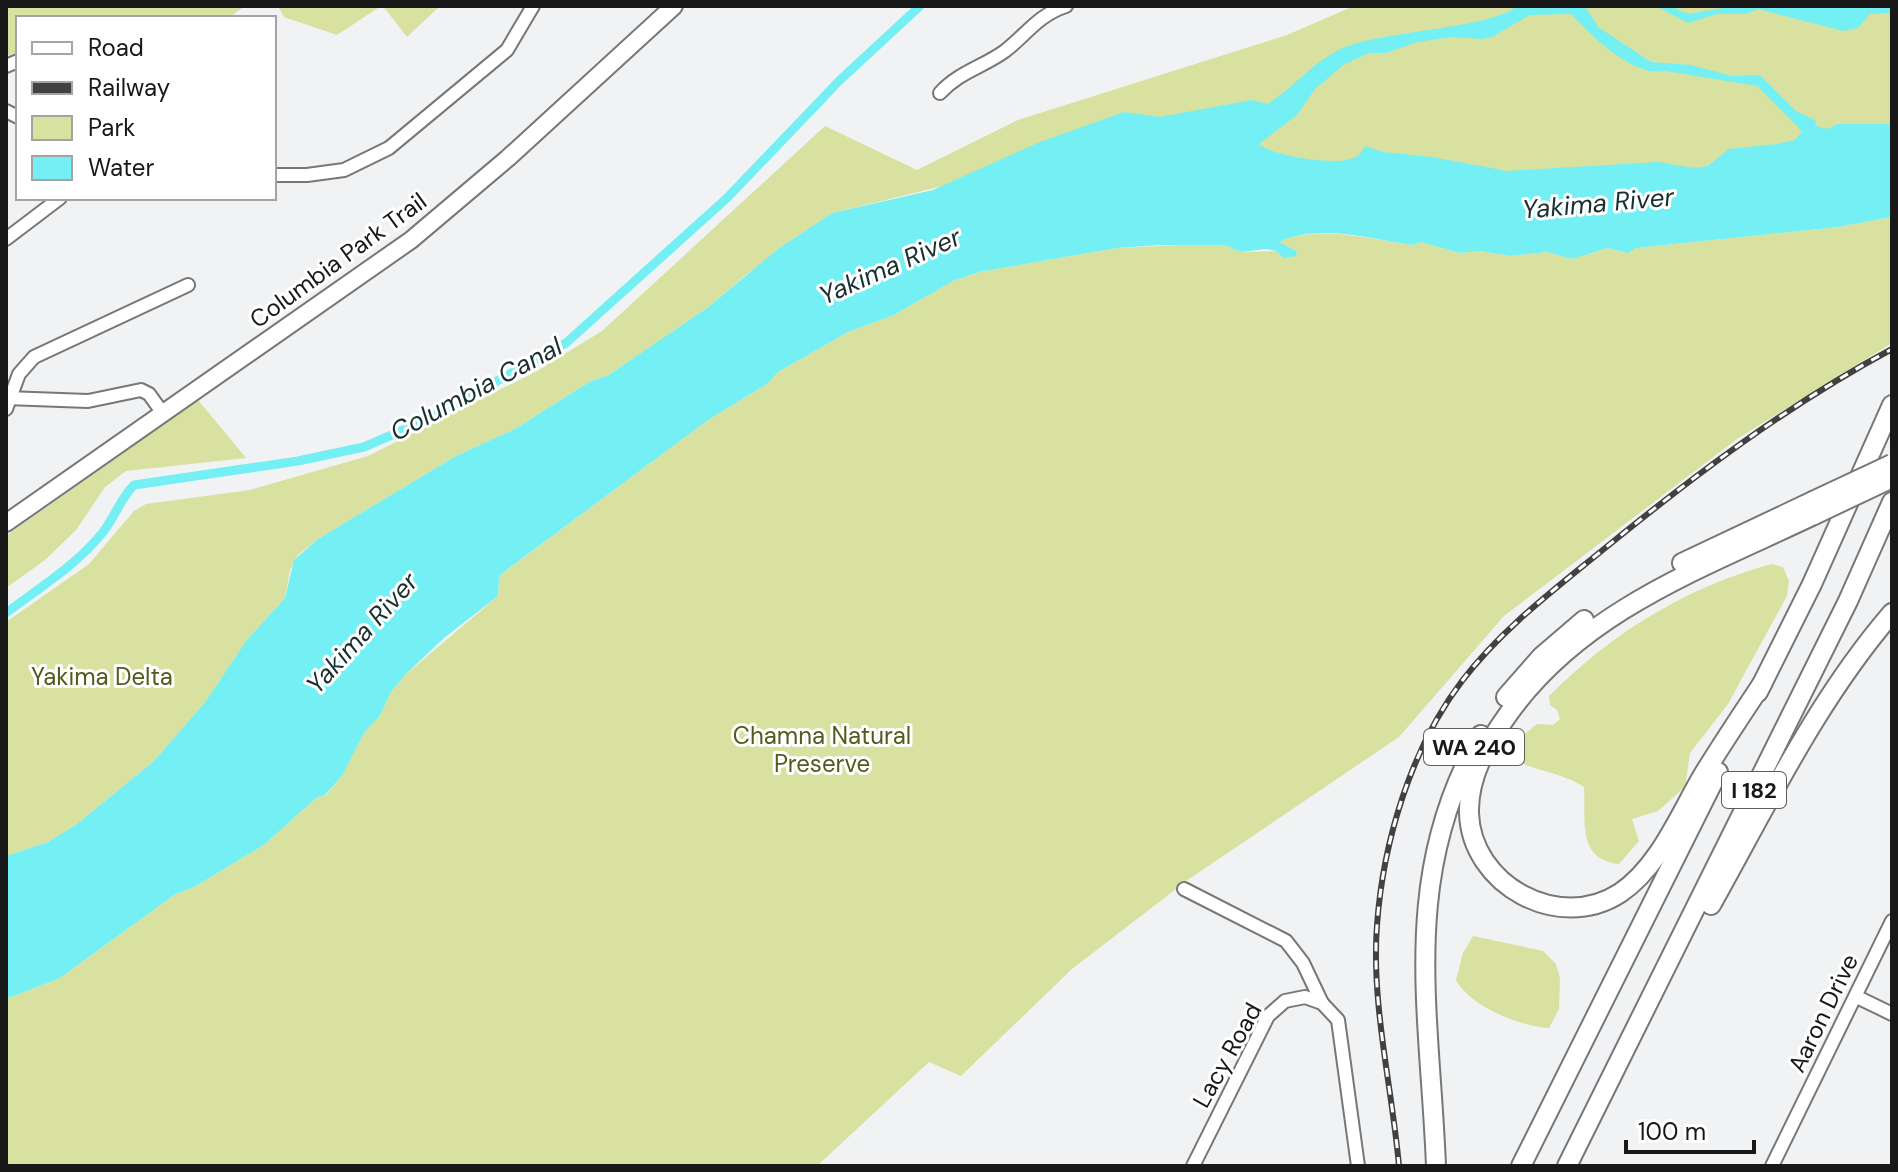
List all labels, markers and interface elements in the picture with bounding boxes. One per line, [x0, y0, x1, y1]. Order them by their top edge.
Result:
legend [16, 16, 276, 200]
text: Road [88, 32, 144, 63]
text: Railway [88, 72, 170, 103]
text: Park [88, 112, 135, 143]
text: Water [88, 152, 154, 183]
water label: Yakima River [1521, 179, 1677, 227]
street label: Columbia Park Trail [244, 185, 432, 335]
water label: Yakima River [814, 219, 968, 312]
water label: Columbia Canal [384, 329, 569, 449]
water label: Yakima River [298, 564, 426, 701]
park label: Yakima Delta [31, 661, 173, 692]
park label: Chamna Natural Preserve [733, 720, 911, 779]
road number: WA 240 [1424, 729, 1524, 765]
road number: I 182 [1722, 772, 1786, 808]
street label: Aaron Drive [1781, 949, 1865, 1077]
street label: Lacy Road [1186, 997, 1268, 1113]
scale bar [1626, 1104, 1754, 1154]
text: 100 m [1638, 1116, 1706, 1147]

